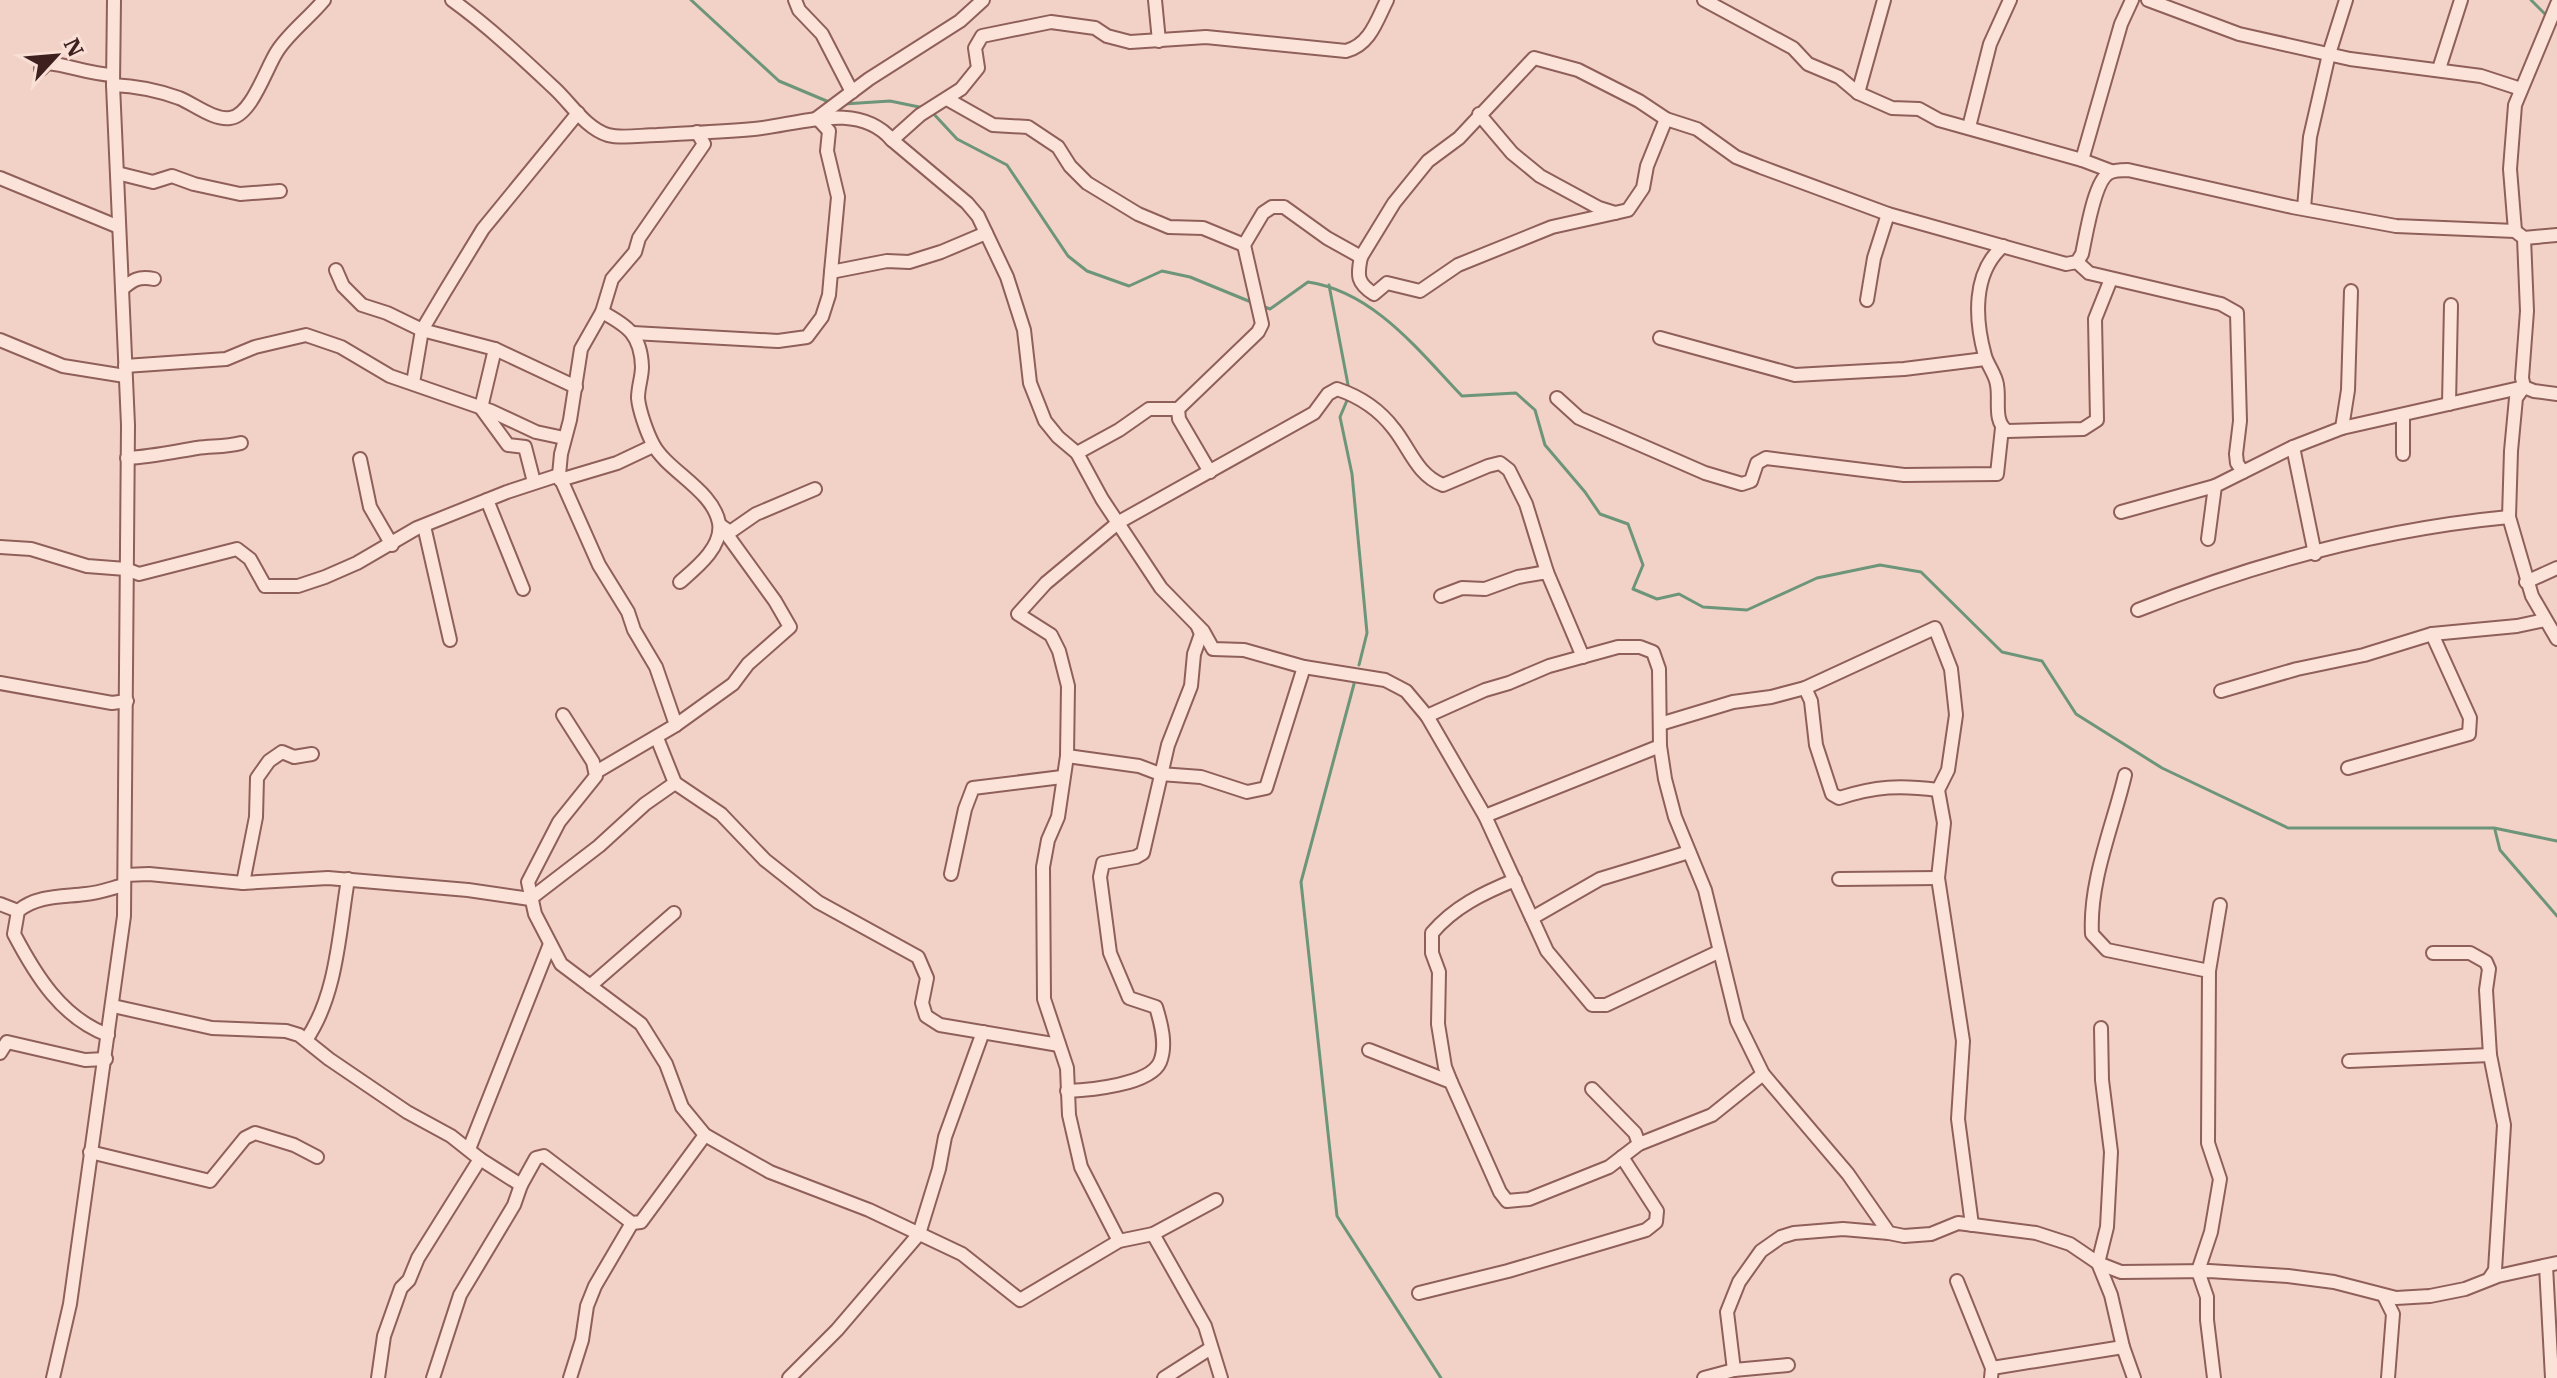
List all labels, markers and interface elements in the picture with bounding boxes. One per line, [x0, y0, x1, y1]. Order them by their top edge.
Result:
north arrow [16, 16, 96, 96]
text: N [58, 33, 91, 61]

